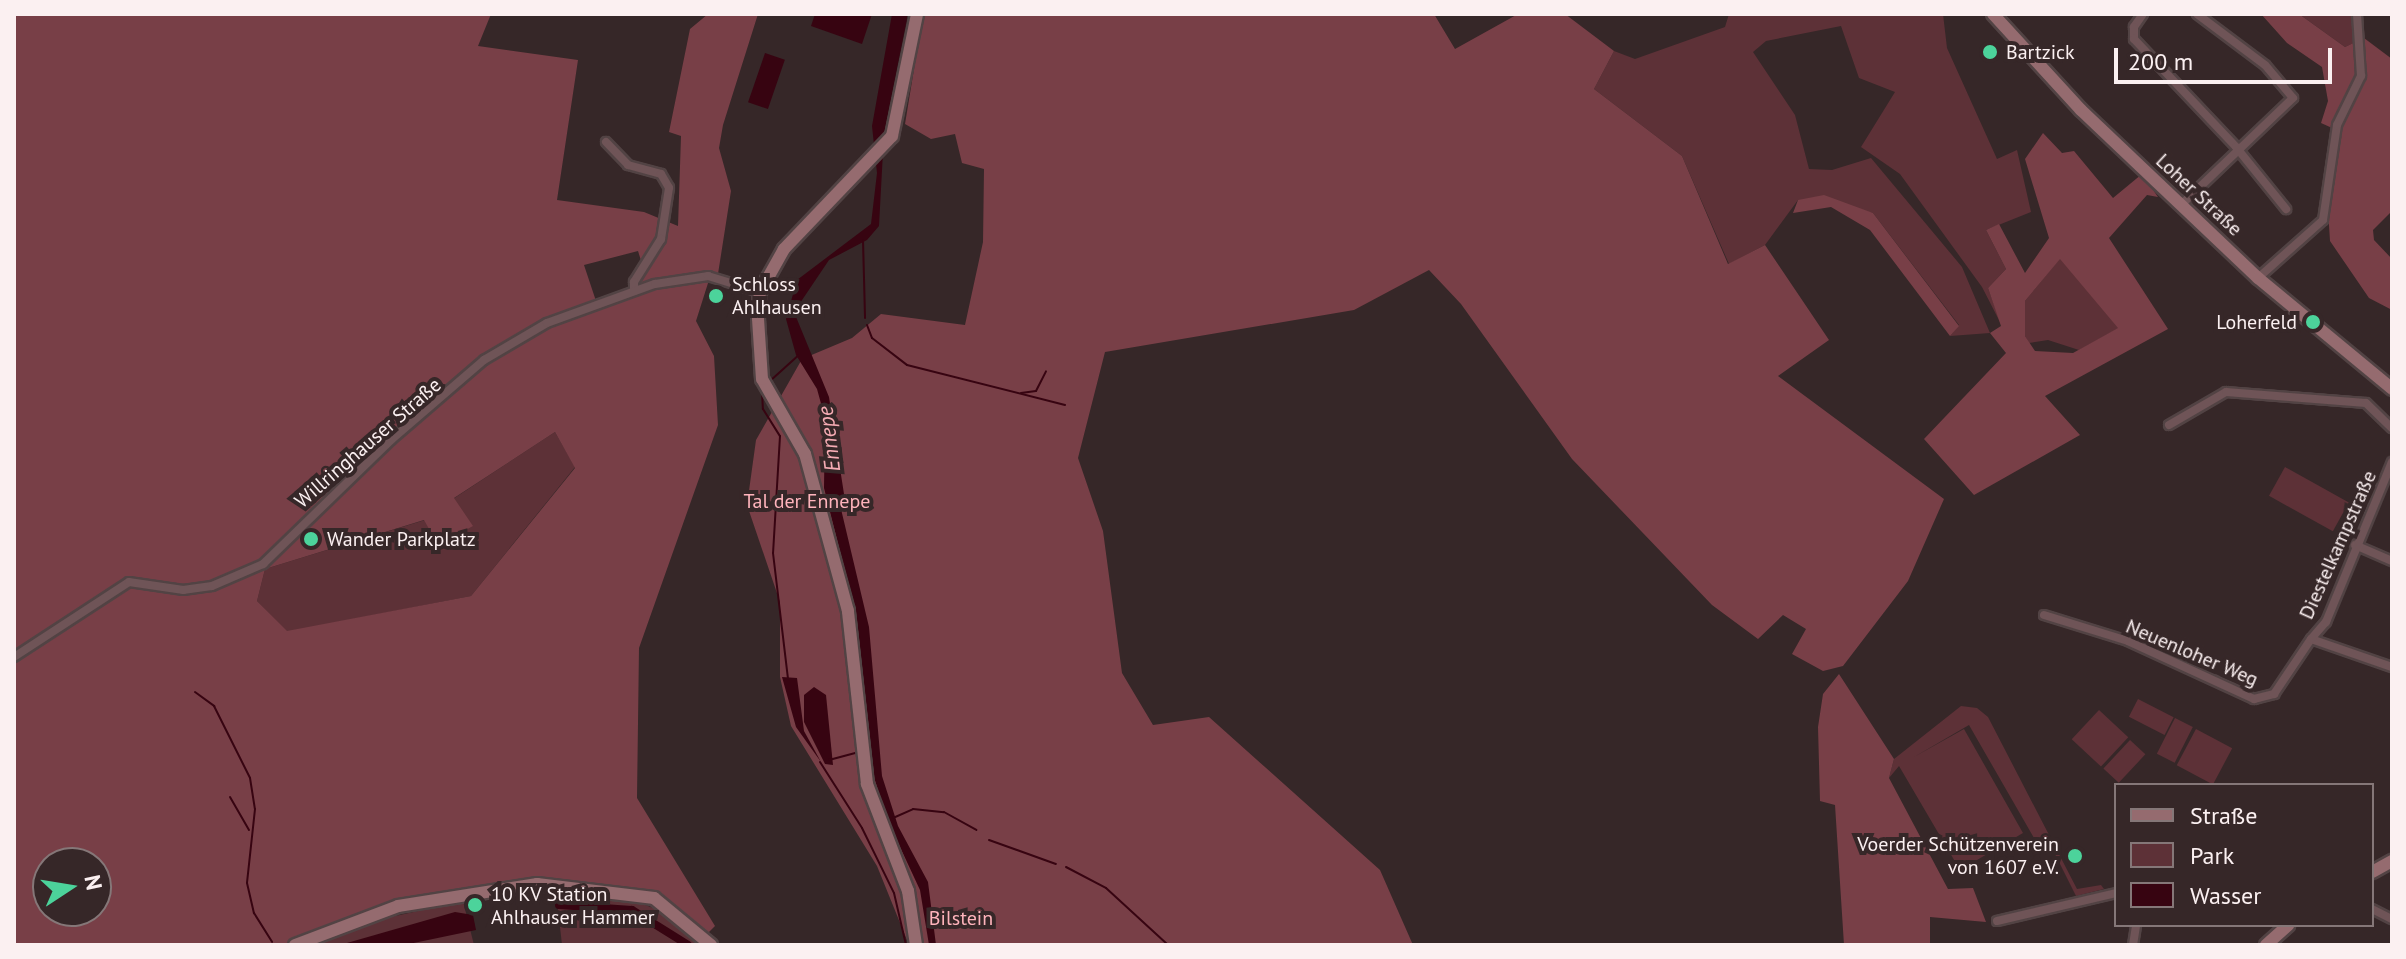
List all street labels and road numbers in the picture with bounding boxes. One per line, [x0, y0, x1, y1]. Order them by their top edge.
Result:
street label: Loher Straße [2151, 149, 2247, 241]
street label: Willringhauser Straße [290, 373, 446, 513]
street label: Diestelkampstraße [2294, 467, 2382, 623]
street label: Neuenloher Weg [2122, 614, 2262, 692]

